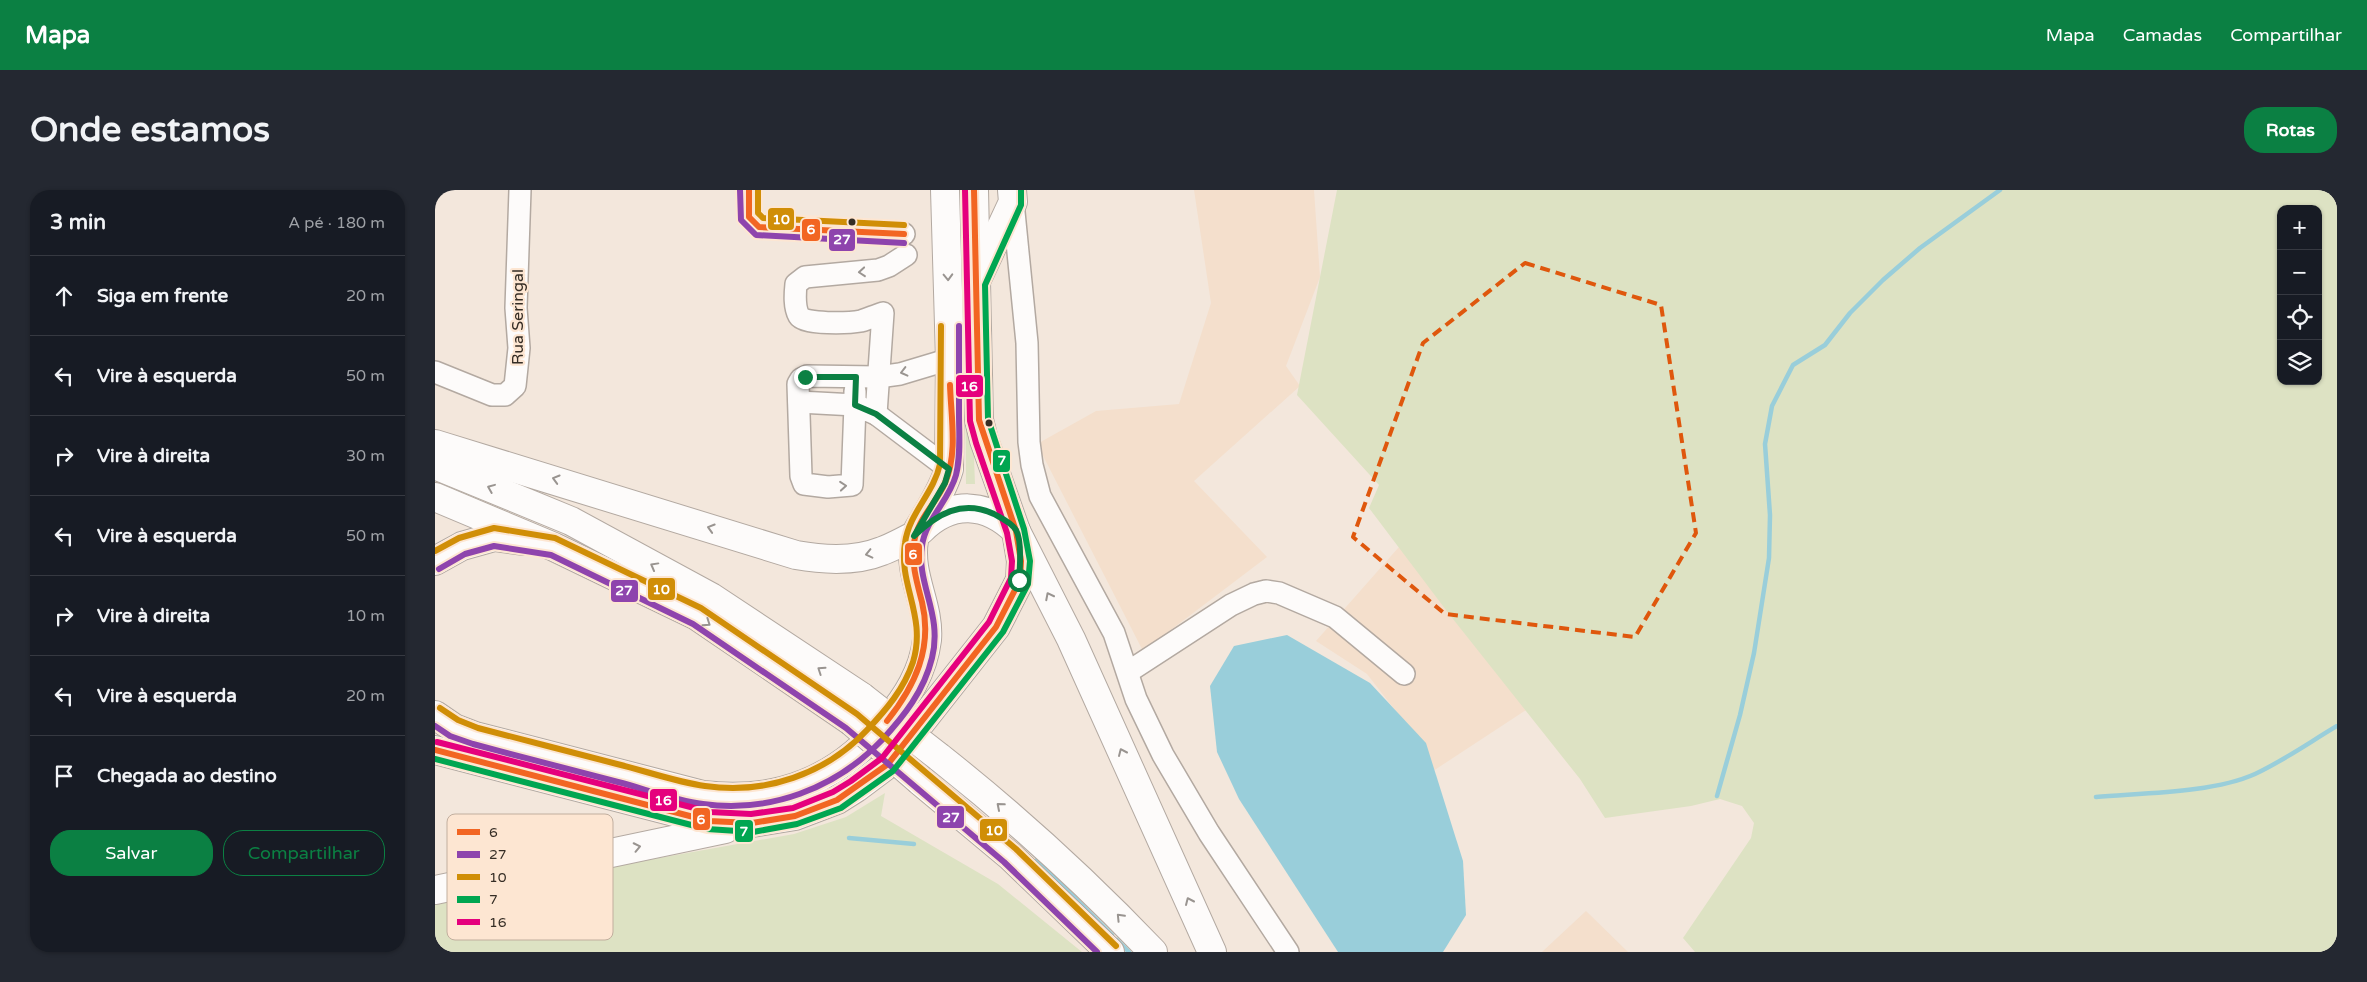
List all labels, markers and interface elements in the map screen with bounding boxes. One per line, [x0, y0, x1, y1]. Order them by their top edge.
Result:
text: Mapa [25, 21, 90, 50]
text: Mapa [2046, 24, 2095, 46]
text: Camadas [2123, 24, 2202, 46]
text: Compartilhar [2230, 24, 2342, 46]
button: Rotas [2244, 107, 2337, 153]
text: Onde estamos [30, 109, 270, 151]
map controls [2277, 205, 2322, 385]
button: + [2277, 205, 2322, 250]
line badge: 10 [767, 207, 795, 231]
text: 3 min [50, 210, 106, 235]
text: 10 [772, 211, 790, 228]
text: A pé · 180 m [288, 213, 385, 233]
unlabelled marker [847, 217, 857, 227]
line badge: 6 [801, 218, 821, 242]
text: 6 [807, 221, 816, 238]
line badge: 27 [828, 228, 856, 252]
text: 27 [833, 231, 851, 248]
button: − [2277, 250, 2322, 295]
one-way arrow [857, 266, 865, 277]
street label: Rua Seringal [508, 269, 528, 365]
one-way arrow [942, 273, 953, 281]
icon: ahead [50, 282, 78, 310]
text: Siga em frente [97, 285, 228, 307]
text: 20 m [346, 286, 385, 306]
button: locate [2277, 295, 2322, 340]
button: layers [2277, 340, 2322, 385]
icon: left [50, 362, 78, 390]
text: Vire à esquerda [97, 365, 237, 387]
text: 50 m [346, 366, 385, 386]
route end [794, 366, 817, 389]
one-way arrow [900, 367, 908, 377]
line badge: 16 [955, 374, 984, 398]
text: 16 [960, 378, 978, 395]
unlabelled marker [984, 418, 994, 428]
icon: right [50, 442, 78, 470]
text: Vire à direita [97, 445, 210, 467]
text: 30 m [346, 446, 385, 466]
line badge: 7 [992, 449, 1011, 473]
text: 7 [998, 452, 1007, 469]
one-way arrow [553, 475, 561, 485]
one-way arrow [840, 481, 848, 492]
one-way arrow [487, 484, 496, 495]
icon: left [50, 522, 78, 550]
one-way arrow [708, 523, 716, 533]
text: Vire à esquerda [97, 525, 237, 547]
text: 50 m [346, 526, 385, 546]
line badge: 6 [904, 542, 923, 566]
text: 6 [909, 546, 918, 563]
one-way arrow [865, 549, 874, 559]
one-way arrow [650, 562, 659, 572]
route start [1008, 569, 1031, 592]
line badge: 10 [647, 577, 676, 601]
line badge: 27 [610, 579, 639, 603]
text: 10 [652, 581, 670, 598]
text: 27 [615, 582, 633, 599]
one-way arrow [1045, 592, 1055, 601]
icon: right [50, 602, 78, 630]
text: Vire à direita [97, 605, 210, 627]
text: 10 m [346, 606, 385, 626]
one-way arrow [701, 617, 711, 626]
one-way arrow [817, 667, 827, 676]
icon: left [50, 682, 78, 710]
text: Vire à esquerda [97, 685, 237, 707]
text: 20 m [346, 686, 385, 706]
one-way arrow [1118, 748, 1129, 757]
icon: arrive [50, 762, 78, 790]
text: Chegada ao destino [97, 765, 277, 787]
line badge: 16 [649, 788, 678, 812]
text: 16 [654, 792, 672, 809]
one-way arrow [997, 803, 1006, 812]
line badge: 27 [936, 805, 965, 829]
line badge: 6 [692, 807, 711, 831]
text: 27 [942, 809, 960, 826]
text: 6 [697, 811, 706, 828]
legend [447, 814, 613, 940]
line badge: 10 [979, 818, 1008, 842]
line badge: 7 [734, 819, 754, 843]
text: 10 [985, 822, 1003, 839]
text: 7 [740, 823, 749, 840]
text: 6 [489, 824, 498, 841]
button: Salvar [50, 830, 213, 876]
button: Compartilhar [223, 830, 385, 876]
one-way arrow [632, 843, 641, 853]
text: 27 [489, 846, 507, 863]
text: 10 [489, 869, 507, 886]
text: 7 [489, 891, 498, 908]
one-way arrow [1184, 897, 1195, 906]
text: 16 [489, 914, 507, 931]
one-way arrow [1117, 914, 1126, 923]

